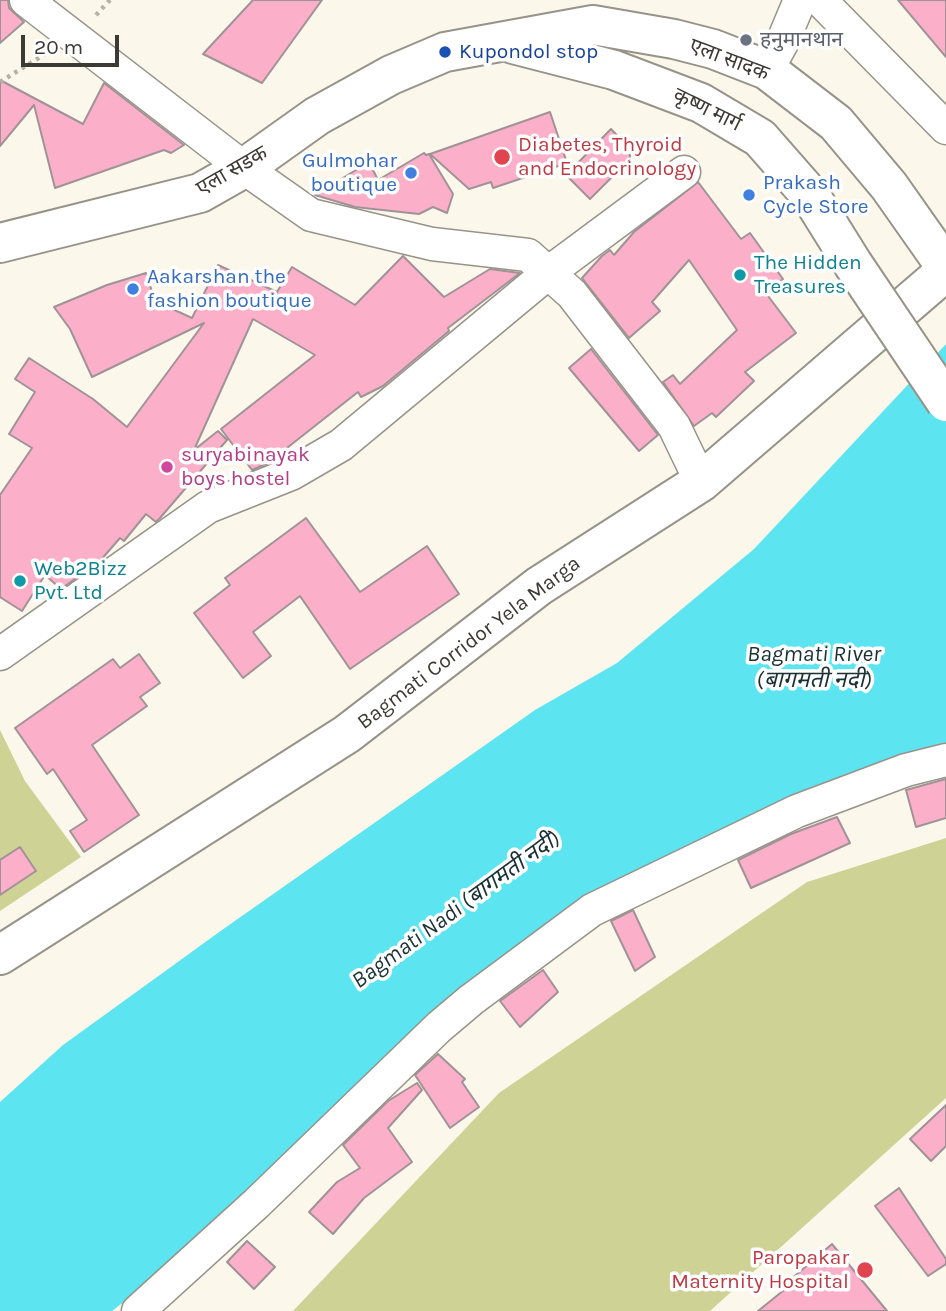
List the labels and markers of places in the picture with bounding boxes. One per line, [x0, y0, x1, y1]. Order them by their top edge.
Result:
place label: हनुमानथान [760, 27, 843, 53]
marker: हनुमानथान [738, 32, 754, 48]
place label: Kupondol stop [459, 39, 598, 65]
marker: Kupondol stop [437, 44, 453, 60]
place label: Diabetes, Thyroid and Endocrinology [518, 132, 696, 182]
marker: Diabetes, Thyroid and Endocrinology [492, 147, 512, 167]
place label: Gulmohar boutique [302, 148, 397, 198]
marker: Gulmohar boutique [403, 165, 419, 181]
place label: Prakash Cycle Store [763, 170, 869, 220]
marker: Prakash Cycle Store [741, 187, 757, 203]
place label: The Hidden Treasures [754, 250, 862, 300]
place label: Aakarshan the fashion boutique [147, 264, 311, 314]
marker: The Hidden Treasures [732, 267, 748, 283]
marker: Aakarshan the fashion boutique [125, 281, 141, 297]
place label: suryabinayak boys hostel [181, 442, 310, 492]
marker: suryabinayak boys hostel [159, 459, 175, 475]
place label: Web2Bizz Pvt. Ltd [34, 556, 127, 606]
marker: Web2Bizz Pvt. Ltd [12, 573, 28, 589]
place label: Paropakar Maternity Hospital [671, 1245, 849, 1295]
marker: Paropakar Maternity Hospital [855, 1260, 875, 1280]

